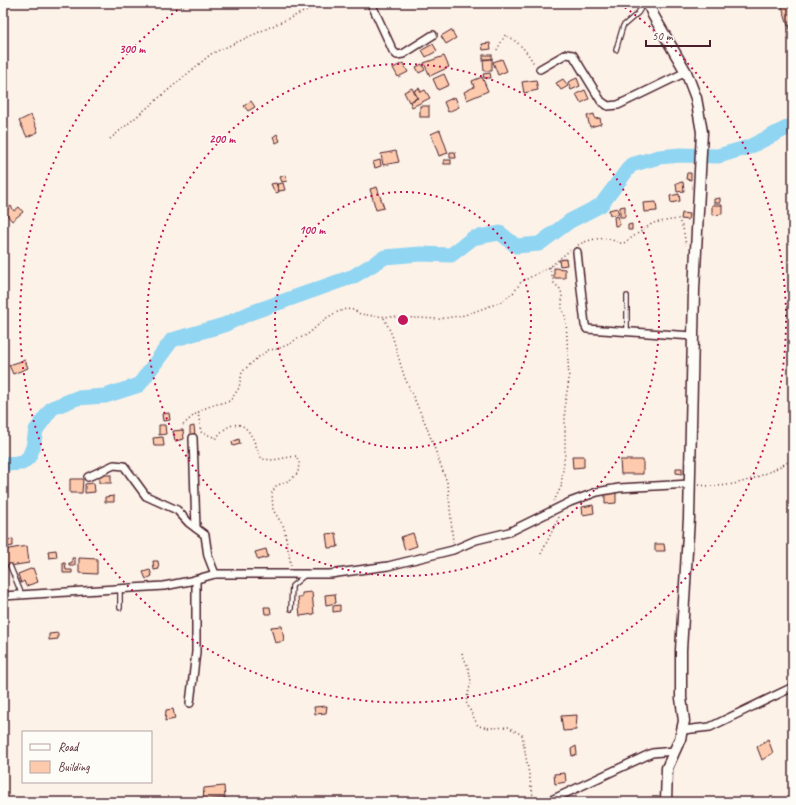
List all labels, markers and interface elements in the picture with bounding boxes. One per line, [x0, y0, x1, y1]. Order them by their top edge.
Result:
scale bar [646, 22, 710, 48]
text: 50 m [652, 28, 674, 44]
text: 300 m [119, 41, 146, 57]
text: 200 m [209, 131, 236, 147]
text: 100 m [299, 222, 326, 238]
centre of rings [396, 313, 410, 327]
legend [22, 731, 152, 783]
text: Road [58, 739, 80, 755]
text: Building [58, 759, 90, 775]

